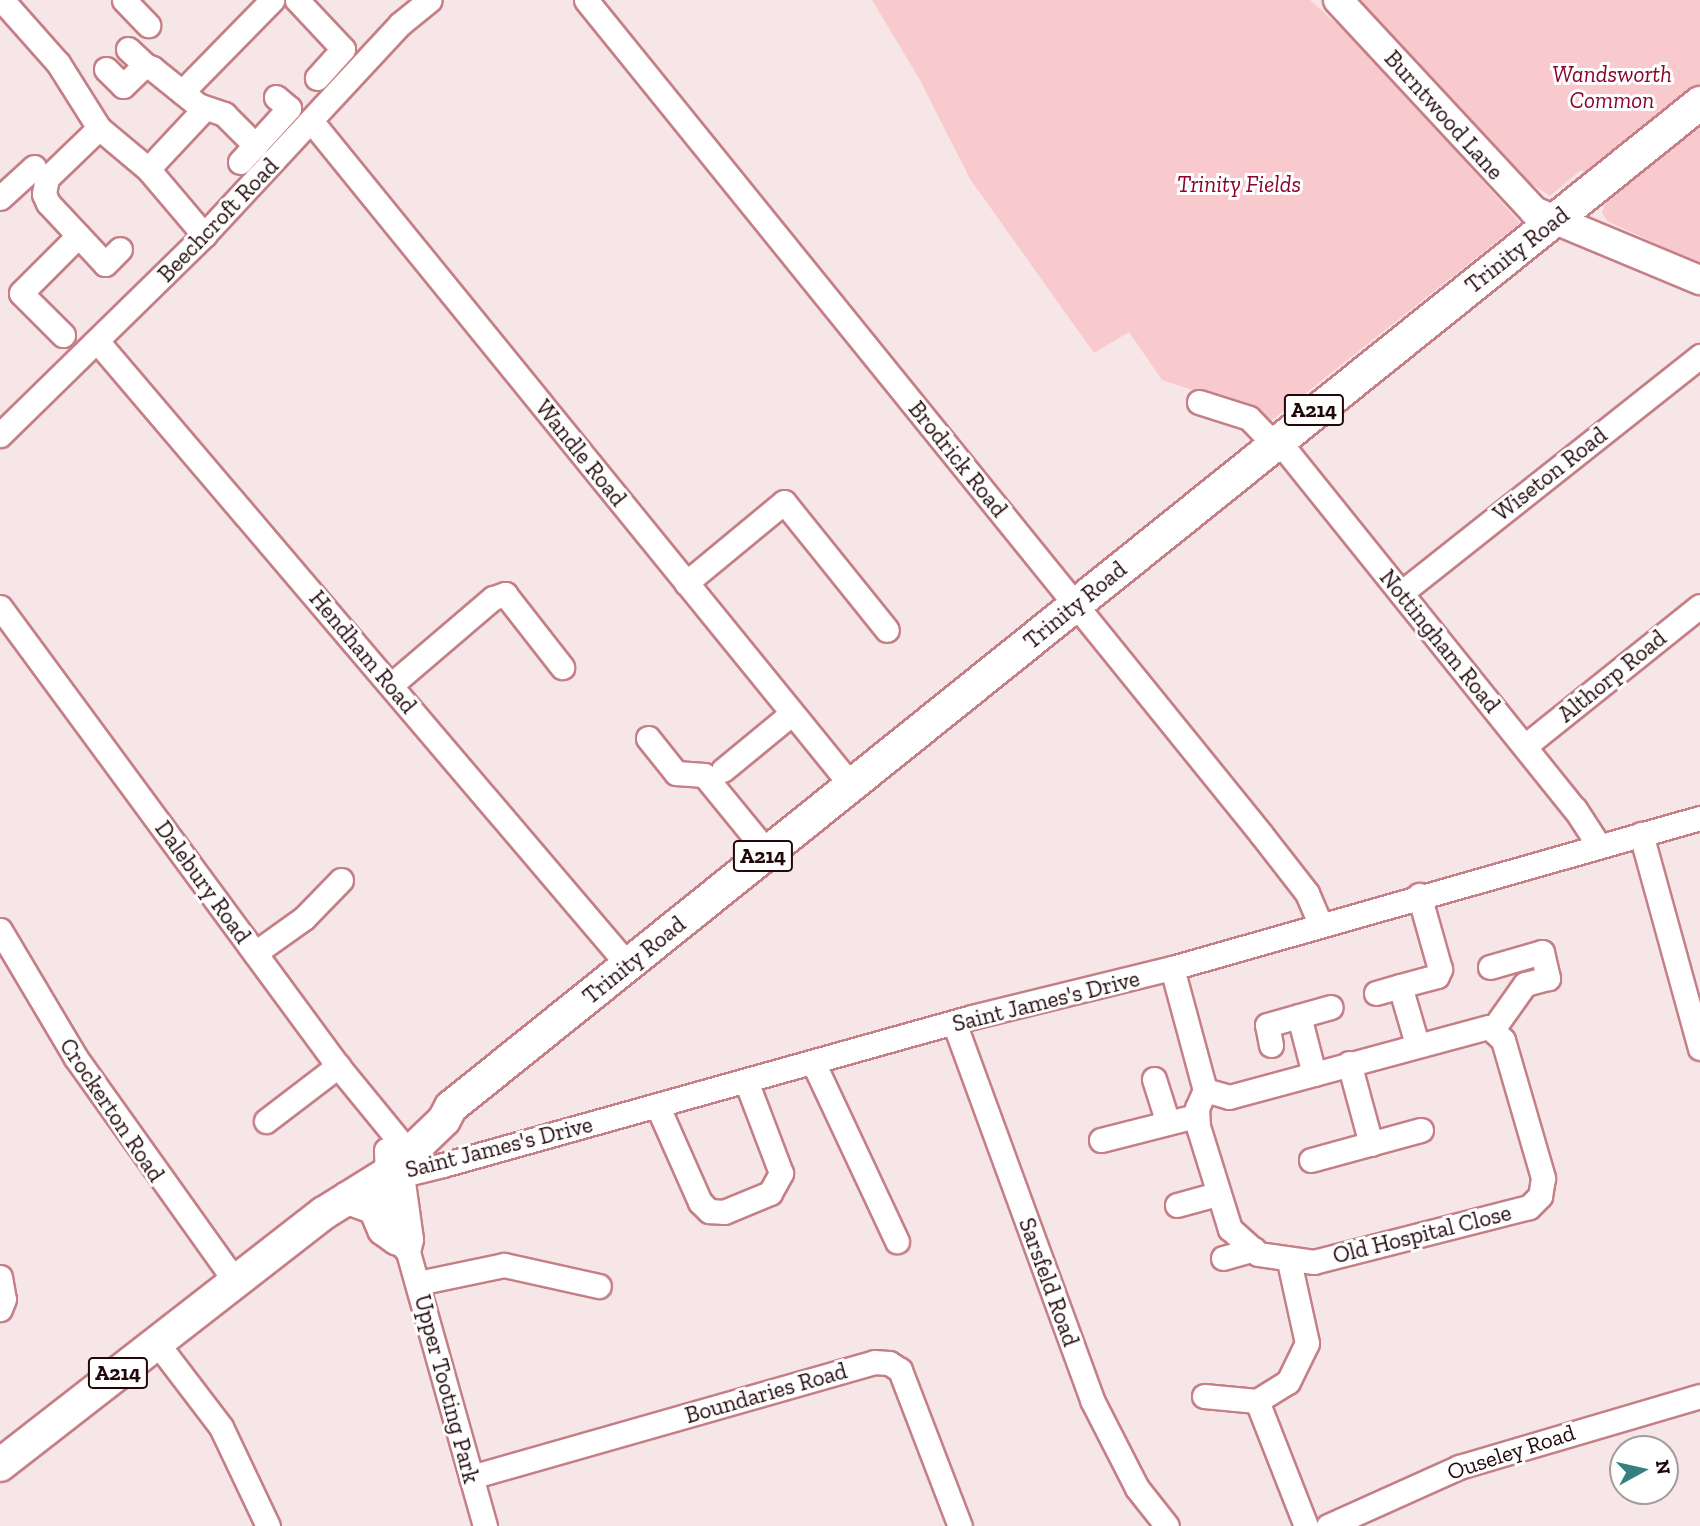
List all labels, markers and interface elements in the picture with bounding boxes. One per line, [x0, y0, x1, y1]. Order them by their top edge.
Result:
street label: Burntwood Lane [1379, 45, 1509, 185]
park label: Wandsworth Common [1552, 60, 1672, 114]
street label: Beechcroft Road [152, 152, 284, 288]
park label: Trinity Fields [1177, 170, 1301, 198]
street label: Trinity Road [1459, 201, 1575, 299]
road number: A214 [1282, 392, 1346, 428]
street label: Wandle Road [530, 394, 632, 512]
street label: Brodrick Road [903, 395, 1013, 523]
street label: Wiseton Road [1488, 421, 1612, 527]
street label: Trinity Road [1018, 555, 1132, 655]
street label: Nottingham Road [1374, 564, 1506, 718]
street label: Hendham Road [304, 585, 422, 719]
street label: Althorp Road [1552, 624, 1672, 728]
street label: Dalebury Road [149, 815, 257, 949]
road number: A214 [732, 838, 794, 874]
street label: Trinity Road [577, 910, 691, 1010]
street label: Saint James's Drive [949, 964, 1143, 1038]
street label: Crockerton Road [54, 1033, 170, 1187]
street label: Saint James's Drive [402, 1110, 596, 1184]
street label: Old Hospital Close [1330, 1198, 1514, 1270]
street label: Sarsfeld Road [1013, 1214, 1085, 1350]
street label: Upper Tooting Park [408, 1291, 486, 1487]
road number: A214 [86, 1356, 150, 1390]
street label: Boundaries Road [682, 1357, 850, 1429]
street label: Ouseley Road [1443, 1418, 1579, 1486]
north arrow [1609, 1435, 1679, 1505]
text: N [1651, 1459, 1676, 1476]

